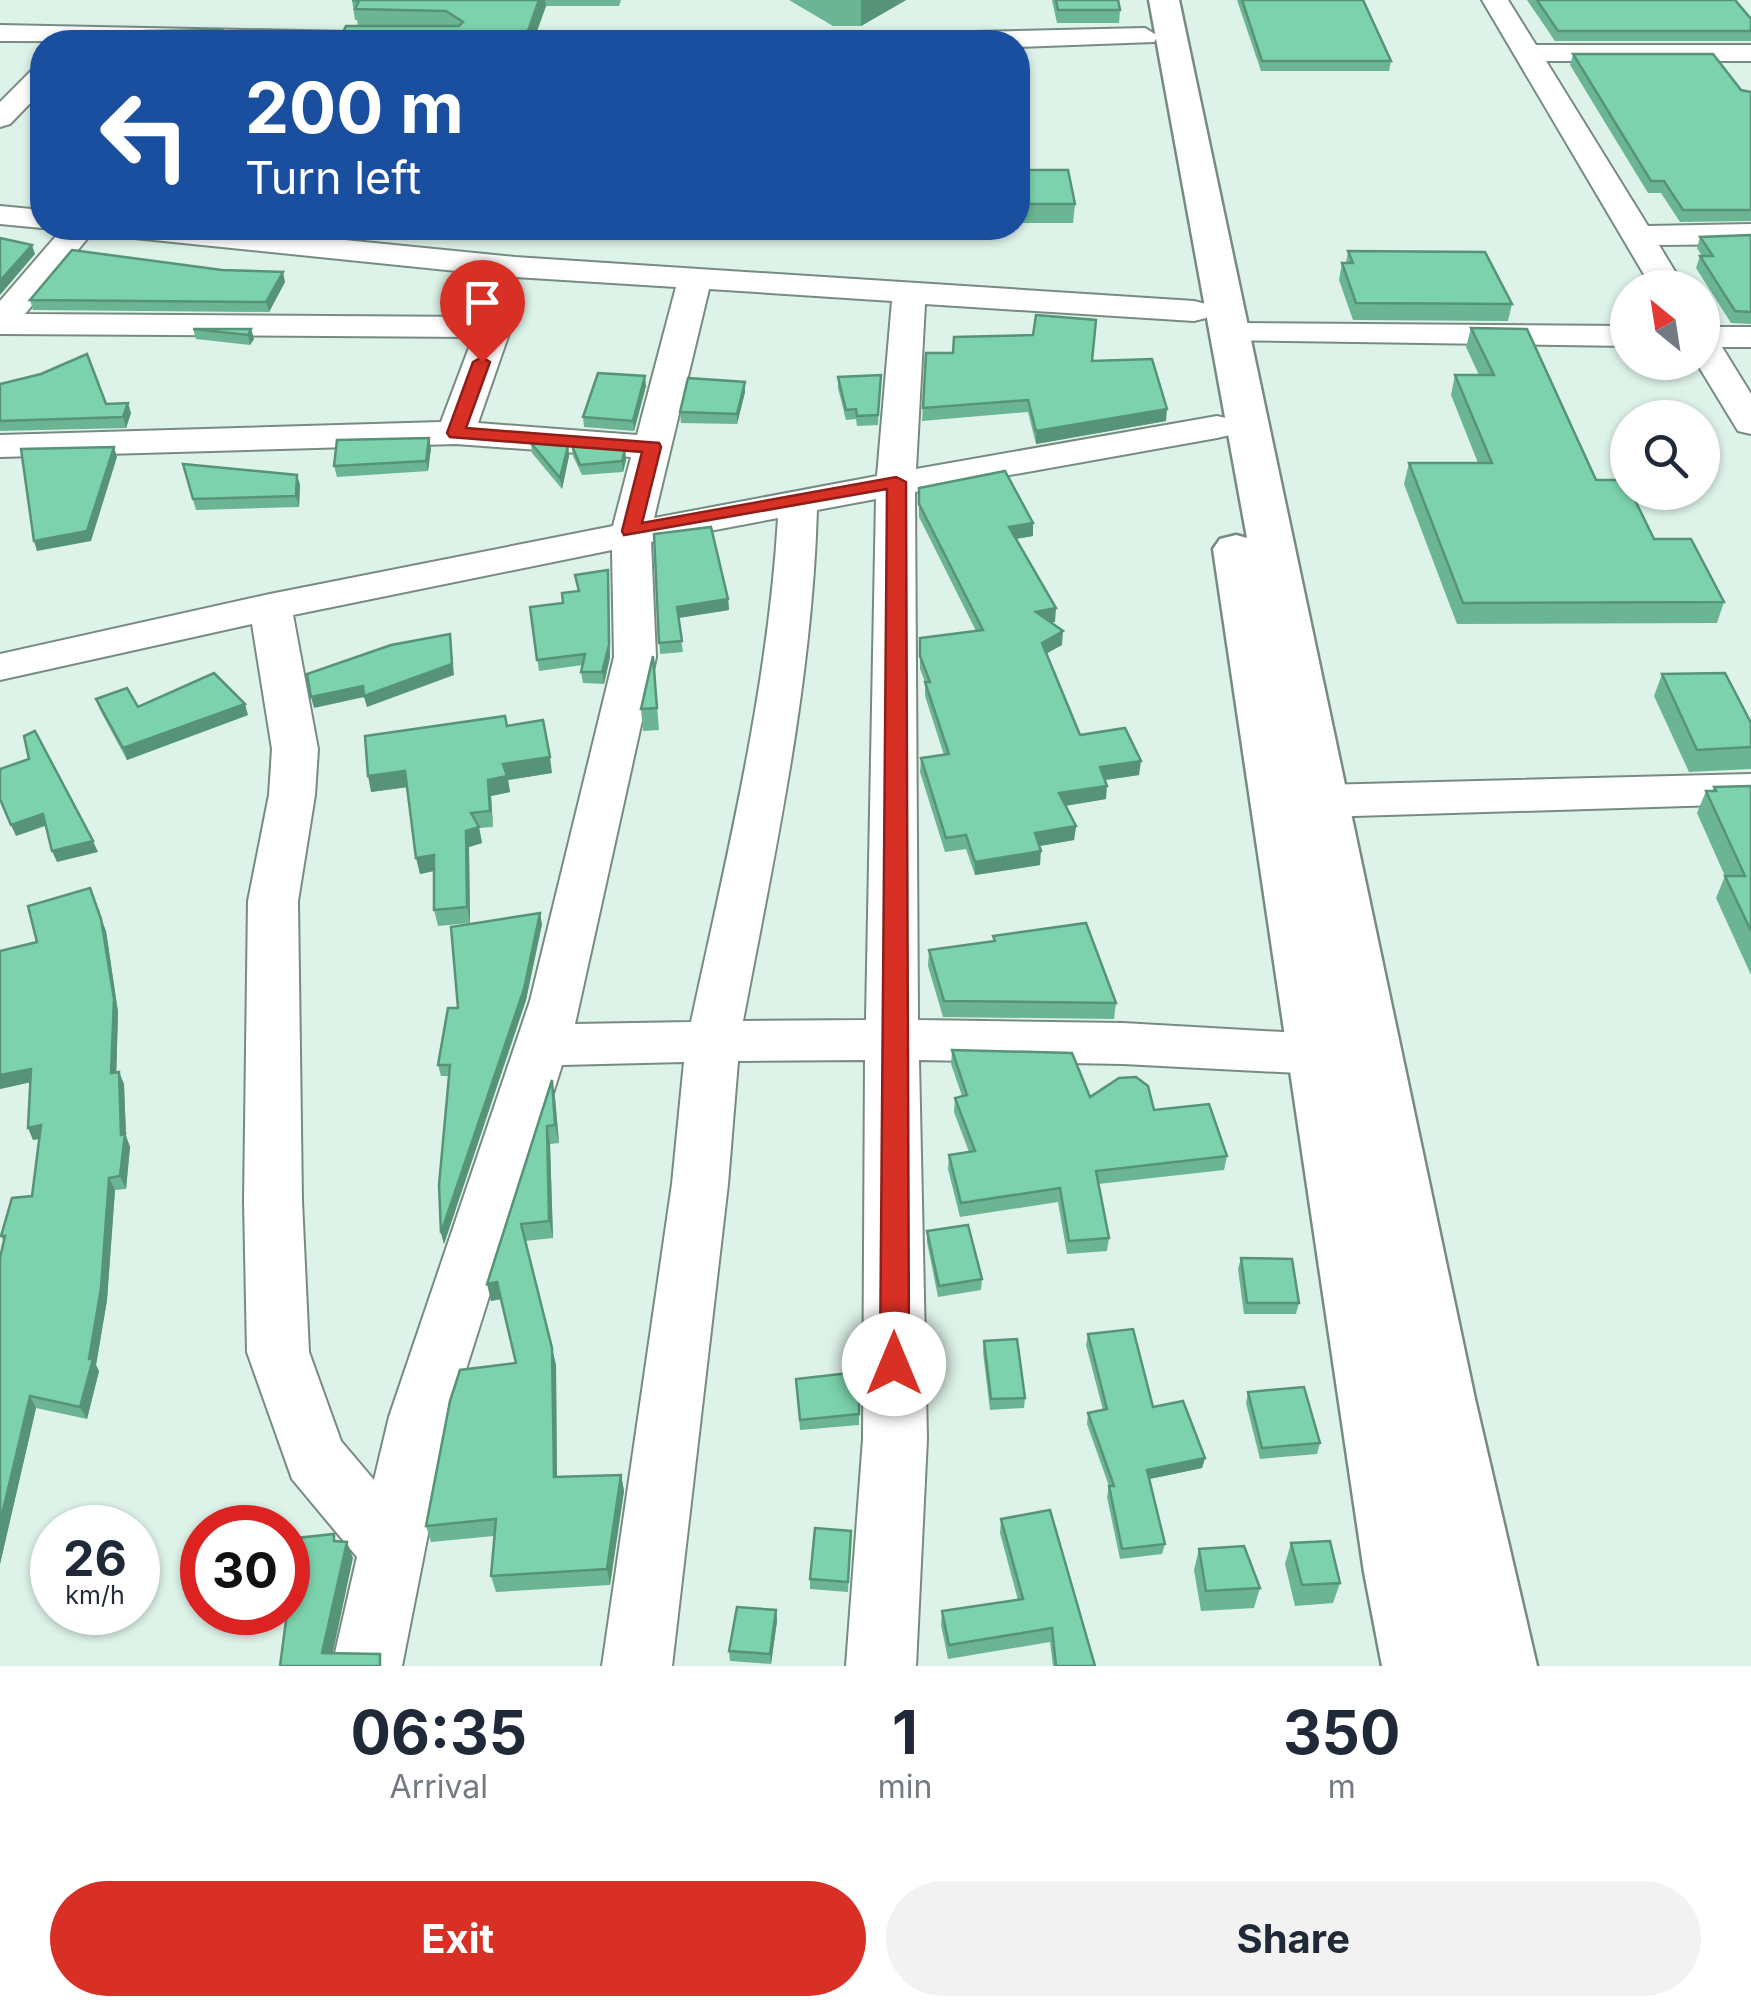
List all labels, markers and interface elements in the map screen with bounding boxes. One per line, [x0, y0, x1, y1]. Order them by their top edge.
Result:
text: 200 m [245, 65, 464, 150]
icon: left [80, 70, 210, 200]
text: Turn left [245, 150, 421, 205]
pin [440, 260, 525, 363]
north arrow [1610, 270, 1720, 380]
map controls [1610, 270, 1720, 510]
icon: arrive [455, 275, 510, 330]
button: search [1610, 400, 1720, 510]
position arrow [842, 1312, 946, 1416]
speed limit sign: 30 [180, 1505, 310, 1635]
text: 26 [63, 1528, 127, 1588]
text: km/h [65, 1580, 125, 1610]
text: 06:35 [351, 1696, 527, 1768]
text: 1 [892, 1696, 918, 1768]
text: 350 [1283, 1696, 1400, 1768]
text: Arrival [390, 1767, 488, 1806]
text: min [878, 1767, 932, 1806]
text: m [1328, 1767, 1356, 1806]
button: Exit [50, 1881, 866, 1996]
button: Share [886, 1881, 1701, 1996]

